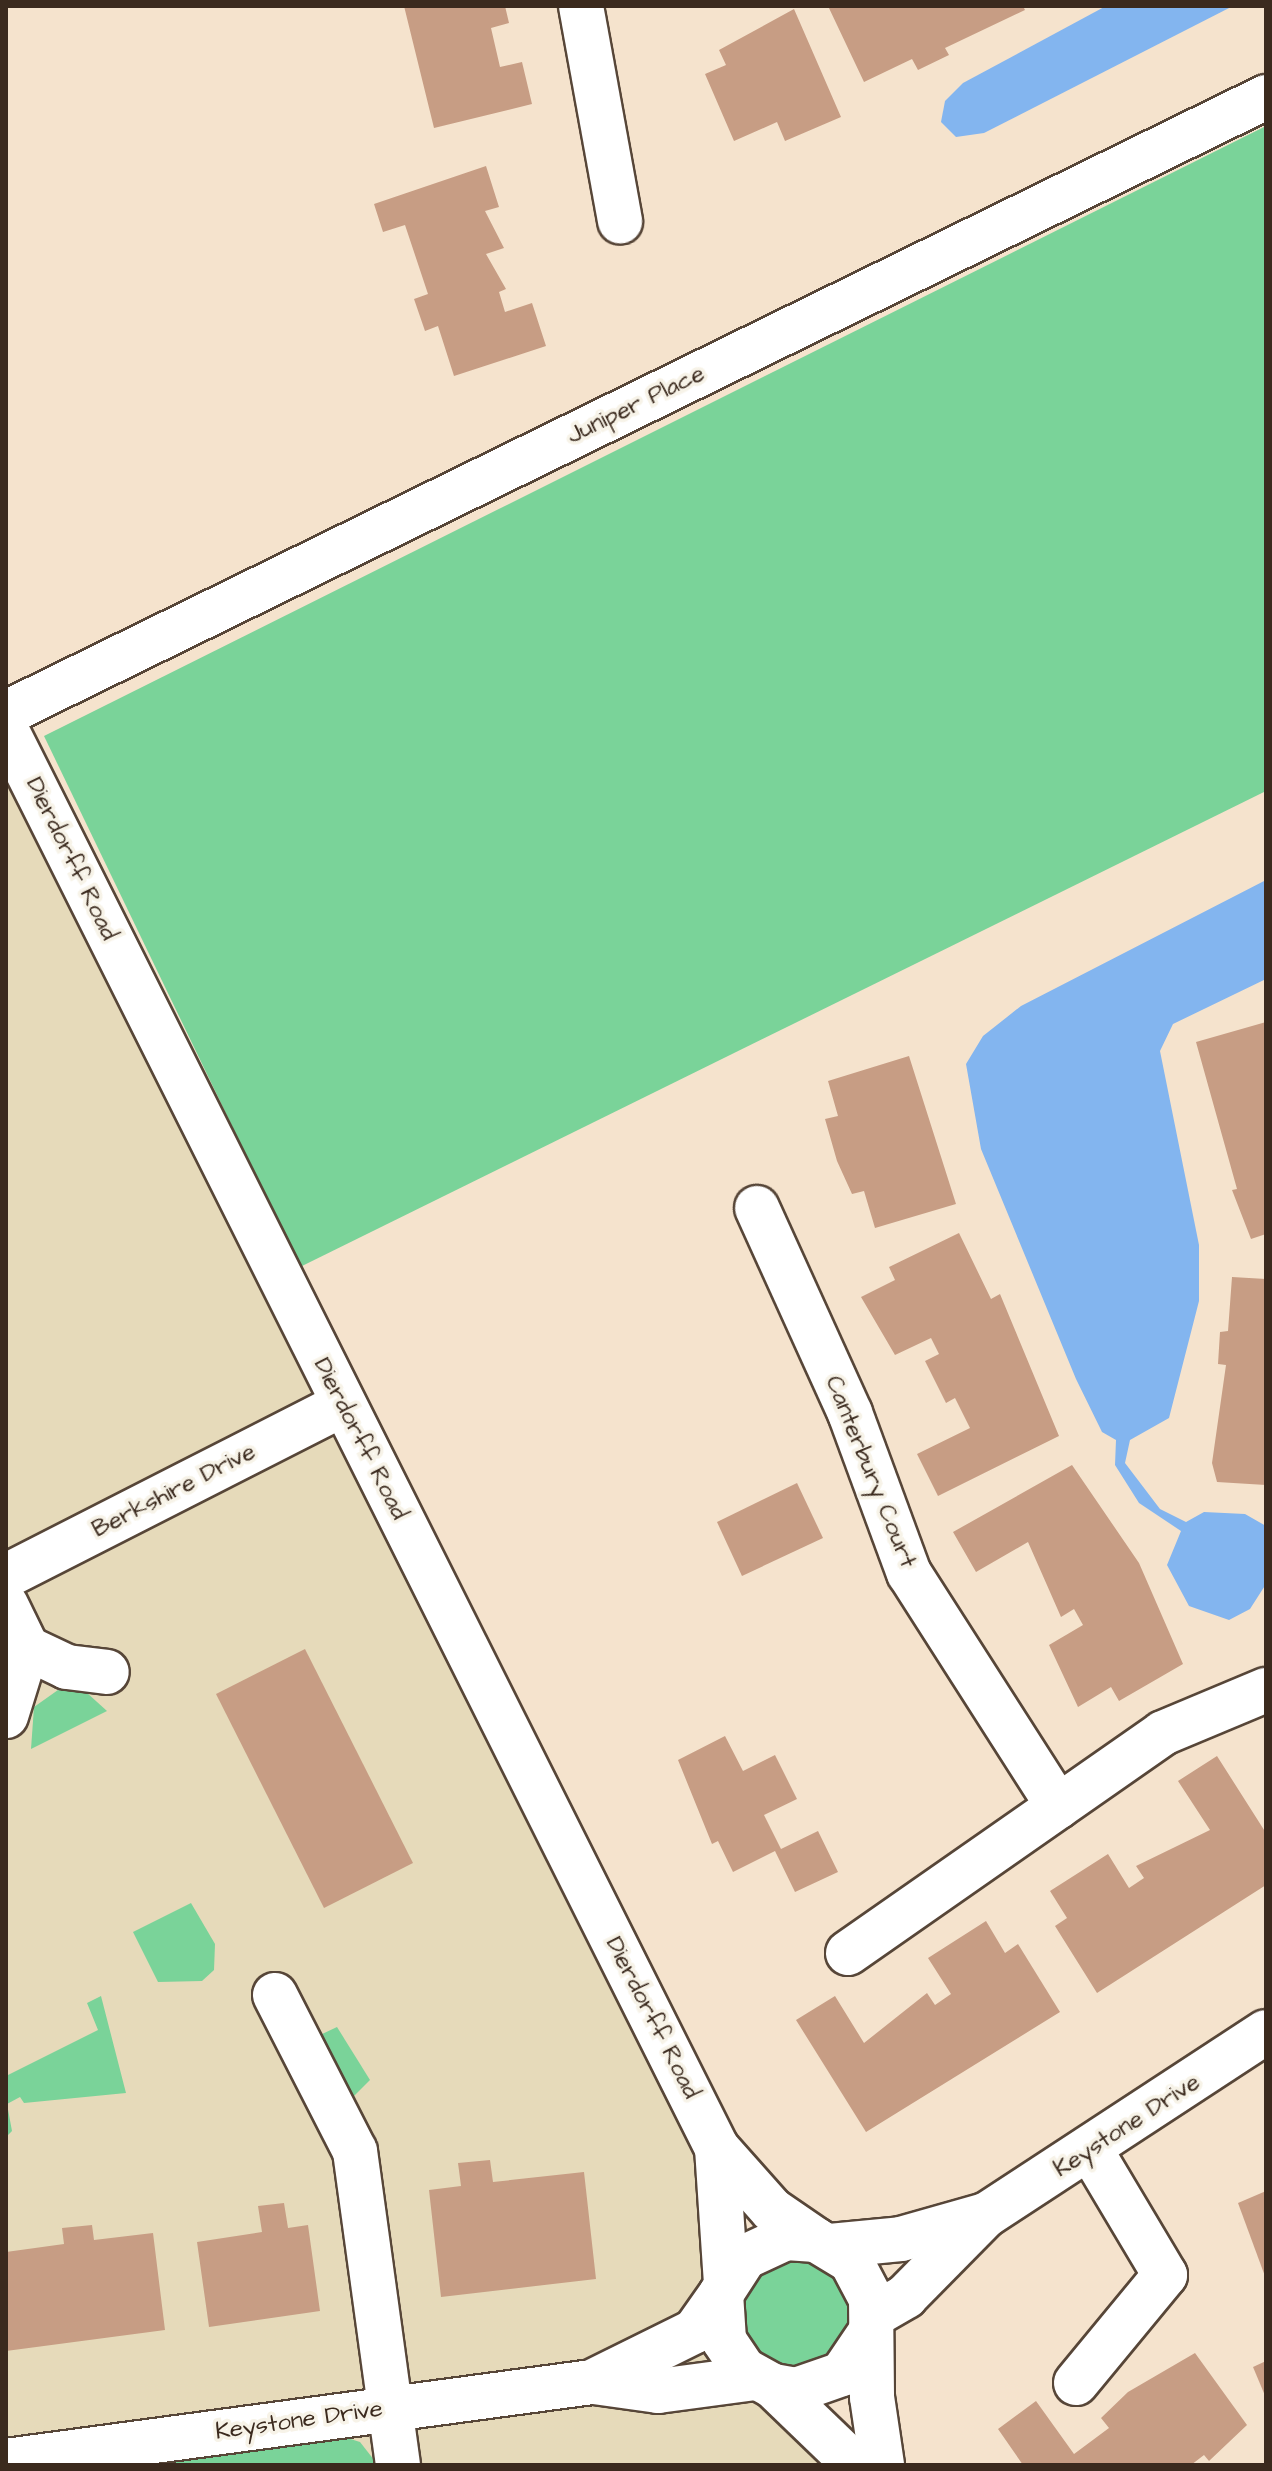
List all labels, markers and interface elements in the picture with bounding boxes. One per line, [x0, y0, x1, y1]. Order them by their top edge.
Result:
street label: Juniper Place [563, 359, 709, 451]
street label: Dierdorff Road [19, 773, 123, 945]
street label: Dierdorff Road [307, 1353, 413, 1525]
street label: Canterbury Court [818, 1372, 922, 1572]
street label: Berkshire Drive [88, 1437, 260, 1545]
street label: Dierdorff Road [599, 1932, 705, 2104]
street label: Keystone Drive [1049, 2068, 1205, 2184]
street label: Keystone Drive [214, 2395, 384, 2447]

